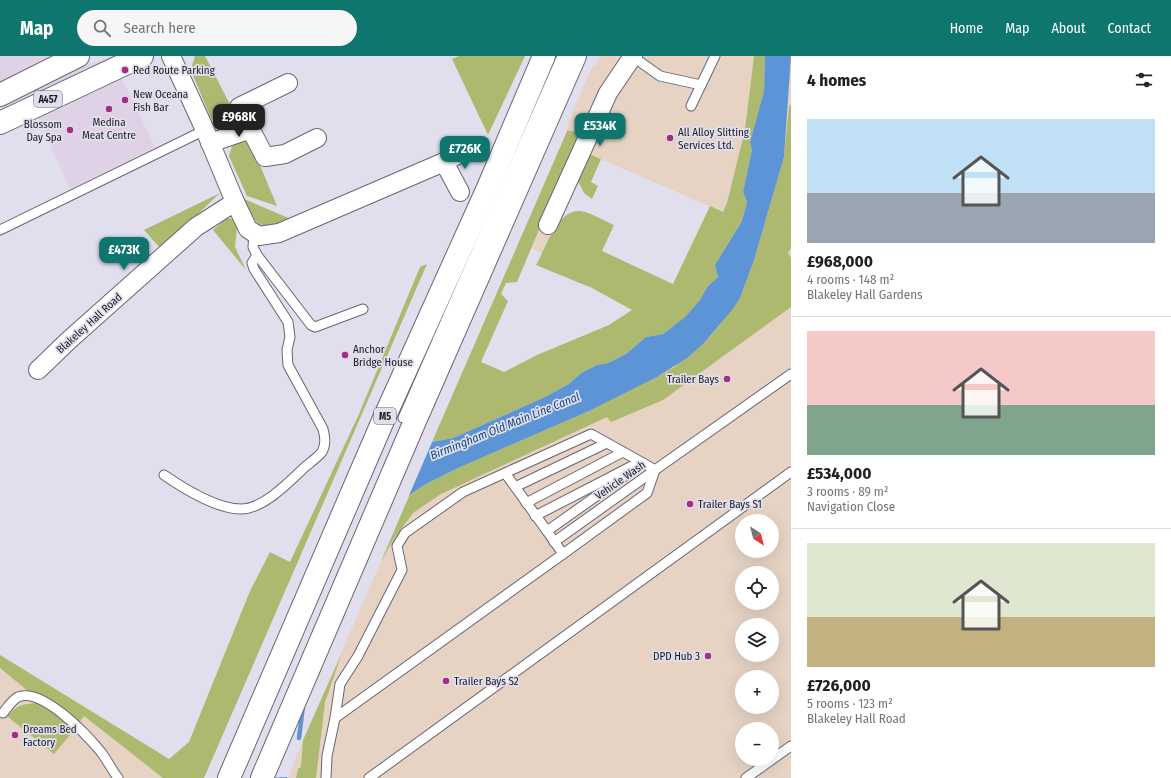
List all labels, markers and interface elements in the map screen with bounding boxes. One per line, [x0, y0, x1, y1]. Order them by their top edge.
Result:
search box [77, 10, 357, 46]
text: Map [20, 17, 53, 40]
icon: search [91, 17, 113, 39]
text: Search here [123, 19, 196, 37]
text: Home [950, 20, 983, 37]
text: Map [1005, 20, 1029, 37]
text: About [1051, 20, 1086, 37]
text: Contact [1108, 20, 1151, 37]
place label: Red Route Parking [133, 64, 216, 77]
marker: Red Route Parking [120, 65, 130, 75]
icon: filters [1133, 69, 1155, 91]
text: 4 homes [807, 70, 866, 91]
place label: New Oceana Fish Bar [133, 88, 188, 114]
road number: A457 [34, 91, 62, 107]
marker: New Oceana Fish Bar [120, 95, 130, 105]
marker: Medina Meat Centre [104, 104, 114, 114]
pin: £968K [211, 104, 267, 138]
text: £968K [222, 109, 256, 124]
pin: £534K [572, 113, 628, 147]
place label: Medina Meat Centre [82, 116, 136, 142]
place label: Blossom Day Spa [24, 118, 62, 144]
text: £534K [584, 118, 616, 133]
marker: Blossom Day Spa [65, 125, 75, 135]
place label: All Alloy Slitting Services Ltd. [678, 126, 750, 152]
marker: All Alloy Slitting Services Ltd. [665, 133, 675, 143]
pin: £726K [437, 136, 493, 170]
text: £726K [449, 141, 481, 156]
icon: home [945, 145, 1017, 217]
pin: £473K [96, 237, 152, 271]
text: £473K [108, 242, 140, 257]
text: £968,000 [807, 251, 873, 272]
text: 4 rooms · 148 m² [807, 272, 894, 287]
text: Blakeley Hall Gardens [807, 287, 923, 302]
street label: Blakeley Hall Road [54, 291, 125, 356]
place label: Anchor Bridge House [353, 343, 413, 369]
marker: Anchor Bridge House [340, 350, 350, 360]
icon: home [945, 357, 1017, 429]
place label: Trailer Bays [667, 373, 719, 386]
marker: Trailer Bays [722, 374, 732, 384]
water label: Birmingham Old Main Line Canal [428, 390, 582, 462]
road number: M5 [374, 408, 396, 424]
street label: Vehicle Wash [593, 458, 648, 503]
text: £534,000 [807, 463, 871, 484]
text: 3 rooms · 89 m² [807, 484, 889, 499]
place label: Trailer Bays S1 [698, 498, 762, 511]
marker: Trailer Bays S1 [685, 499, 695, 509]
text: Navigation Close [807, 499, 895, 514]
north arrow [735, 514, 779, 558]
map controls [735, 514, 779, 766]
button: locate [735, 566, 779, 610]
icon: home [945, 569, 1017, 641]
button: layers [735, 618, 779, 662]
place label: DPD Hub 3 [653, 650, 700, 663]
marker: DPD Hub 3 [703, 651, 713, 661]
button: + [735, 670, 779, 714]
place label: Trailer Bays S2 [454, 675, 519, 688]
text: £726,000 [807, 675, 871, 696]
marker: Trailer Bays S2 [441, 676, 451, 686]
text: 5 rooms · 123 m² [807, 696, 893, 711]
text: Blakeley Hall Road [807, 711, 906, 726]
button: − [735, 722, 779, 766]
place label: Dreams Bed Factory [23, 723, 77, 749]
marker: Dreams Bed Factory [10, 730, 20, 740]

